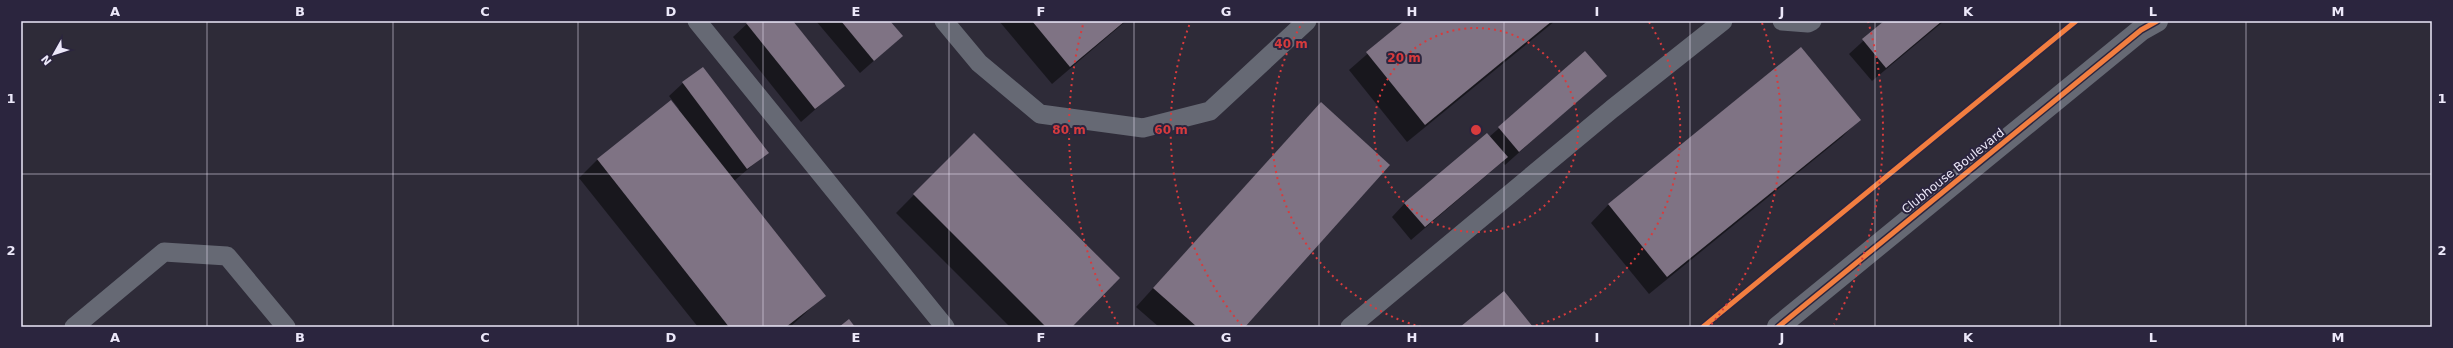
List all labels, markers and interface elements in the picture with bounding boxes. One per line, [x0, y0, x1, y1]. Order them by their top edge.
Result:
text: A [110, 4, 120, 19]
text: B [295, 4, 305, 19]
text: C [480, 4, 490, 19]
text: D [666, 4, 677, 19]
text: E [852, 4, 860, 19]
text: F [1037, 4, 1045, 19]
text: G [1221, 4, 1231, 19]
text: H [1407, 4, 1417, 19]
text: I [1595, 4, 1599, 19]
text: J [1779, 4, 1784, 19]
text: K [1963, 4, 1974, 19]
text: L [2149, 4, 2157, 19]
text: M [2332, 4, 2344, 19]
north arrow [34, 34, 74, 74]
text: 40 m [1274, 37, 1308, 51]
text: 20 m [1387, 51, 1421, 65]
text: N [39, 52, 55, 68]
text: 1 [6, 91, 16, 106]
text: 1 [2437, 91, 2447, 106]
text: 80 m [1052, 123, 1086, 137]
text: 60 m [1154, 123, 1188, 137]
centre of rings [1469, 123, 1483, 137]
street label: Clubhouse Boulevard [1899, 125, 2007, 217]
text: 2 [6, 243, 16, 258]
text: 2 [2437, 243, 2447, 258]
text: A [110, 330, 120, 345]
text: B [295, 330, 305, 345]
text: C [480, 330, 490, 345]
text: D [666, 330, 677, 345]
text: E [852, 330, 860, 345]
text: F [1037, 330, 1045, 345]
text: G [1221, 330, 1231, 345]
text: H [1407, 330, 1417, 345]
text: I [1595, 330, 1599, 345]
text: J [1779, 330, 1784, 345]
text: K [1963, 330, 1974, 345]
text: L [2149, 330, 2157, 345]
text: M [2332, 330, 2344, 345]

